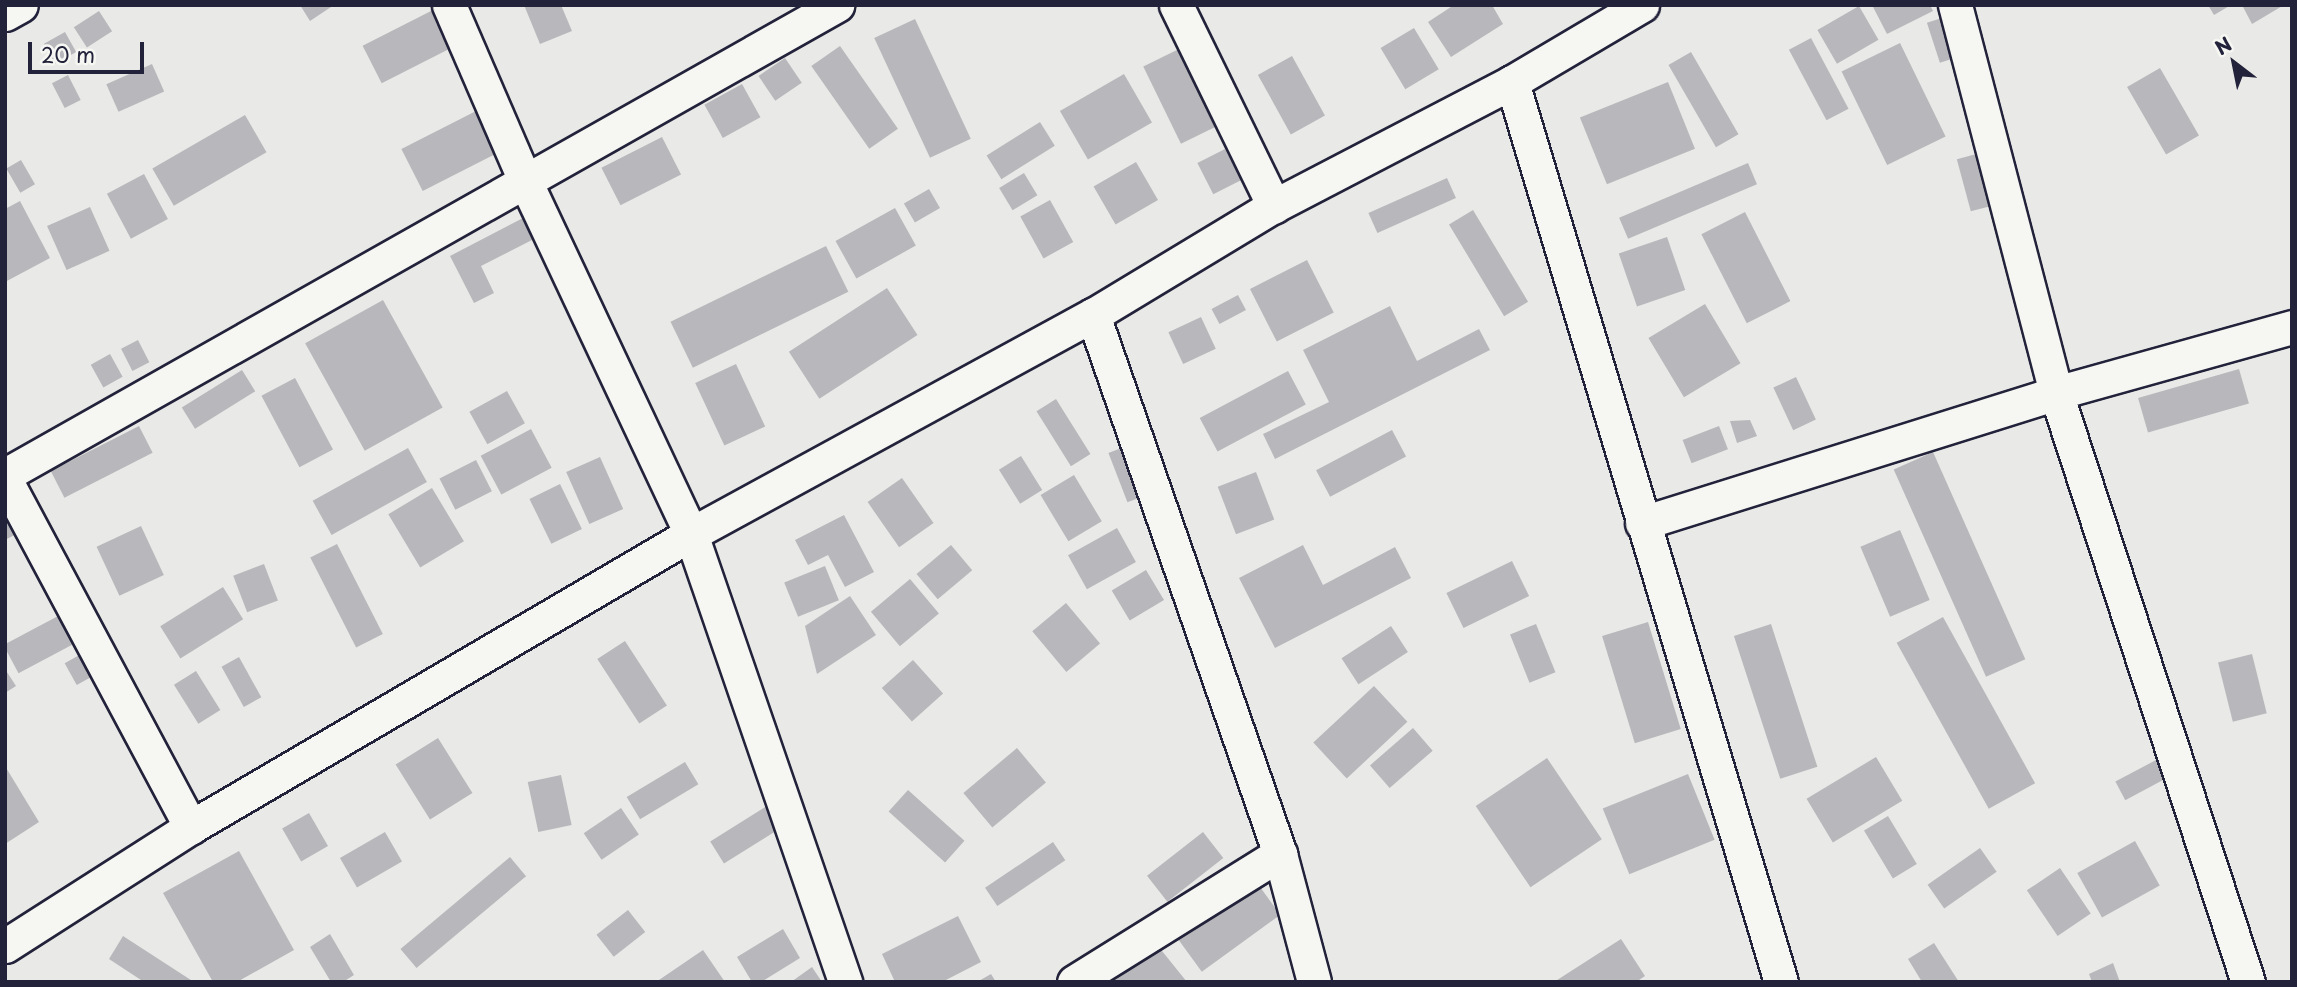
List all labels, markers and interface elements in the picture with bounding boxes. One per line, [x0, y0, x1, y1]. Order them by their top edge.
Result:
scale bar [32, 28, 147, 72]
north arrow [2199, 28, 2269, 98]
text: N [2209, 29, 2237, 61]
text: 20 m [41, 38, 95, 70]

